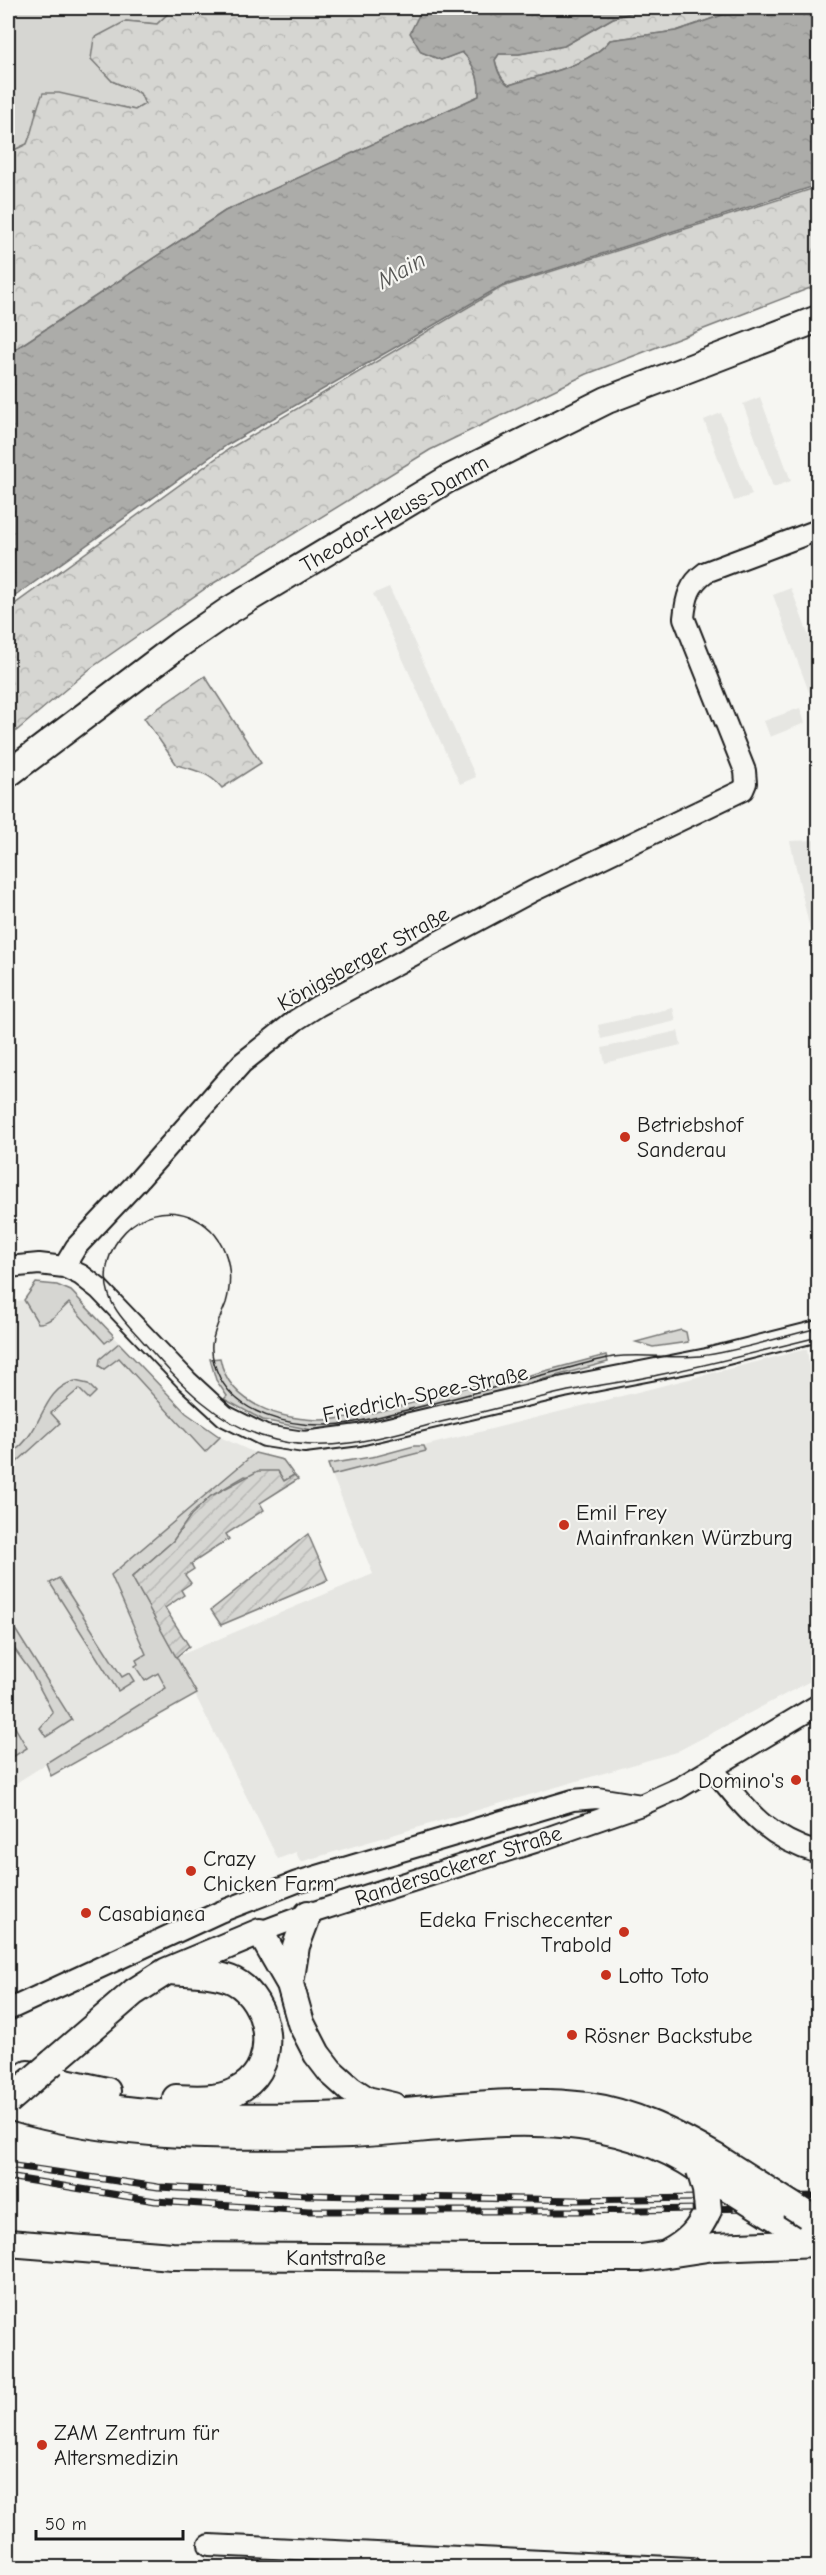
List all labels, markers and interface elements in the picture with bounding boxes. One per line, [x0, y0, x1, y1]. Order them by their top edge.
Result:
water label: Main [371, 245, 430, 295]
street label: Theodor-Heuss-Damm [296, 449, 493, 578]
street label: Königsberger Straße [273, 901, 454, 1017]
place label: Betriebshof Sanderau [637, 1112, 745, 1163]
marker: Betriebshof Sanderau [618, 1130, 632, 1144]
street label: Friedrich-Spee-Straße [320, 1359, 530, 1428]
place label: Emil Frey Mainfranken Würzburg [576, 1500, 793, 1551]
marker: Emil Frey Mainfranken Würzburg [557, 1518, 571, 1532]
place label: Domino's [698, 1768, 784, 1794]
marker: Domino's [789, 1773, 803, 1787]
street label: Randersackerer Straße [352, 1820, 565, 1912]
place label: Crazy Chicken Farm [203, 1846, 334, 1897]
marker: Crazy Chicken Farm [184, 1864, 198, 1878]
place label: Casabianca [98, 1901, 206, 1927]
marker: Casabianca [79, 1906, 93, 1920]
place label: Edeka Frischecenter Trabold [419, 1907, 612, 1958]
marker: Edeka Frischecenter Trabold [617, 1925, 631, 1939]
place label: Lotto Toto [618, 1963, 709, 1989]
marker: Lotto Toto [599, 1968, 613, 1982]
place label: Rösner Backstube [584, 2023, 752, 2049]
marker: Rösner Backstube [565, 2028, 579, 2042]
street label: Kantstraße [286, 2245, 386, 2271]
place label: ZAM Zentrum für Altersmedizin [54, 2420, 220, 2471]
marker: ZAM Zentrum für Altersmedizin [35, 2438, 49, 2452]
scale bar [36, 2503, 183, 2541]
text: 50 m [45, 2514, 87, 2535]

